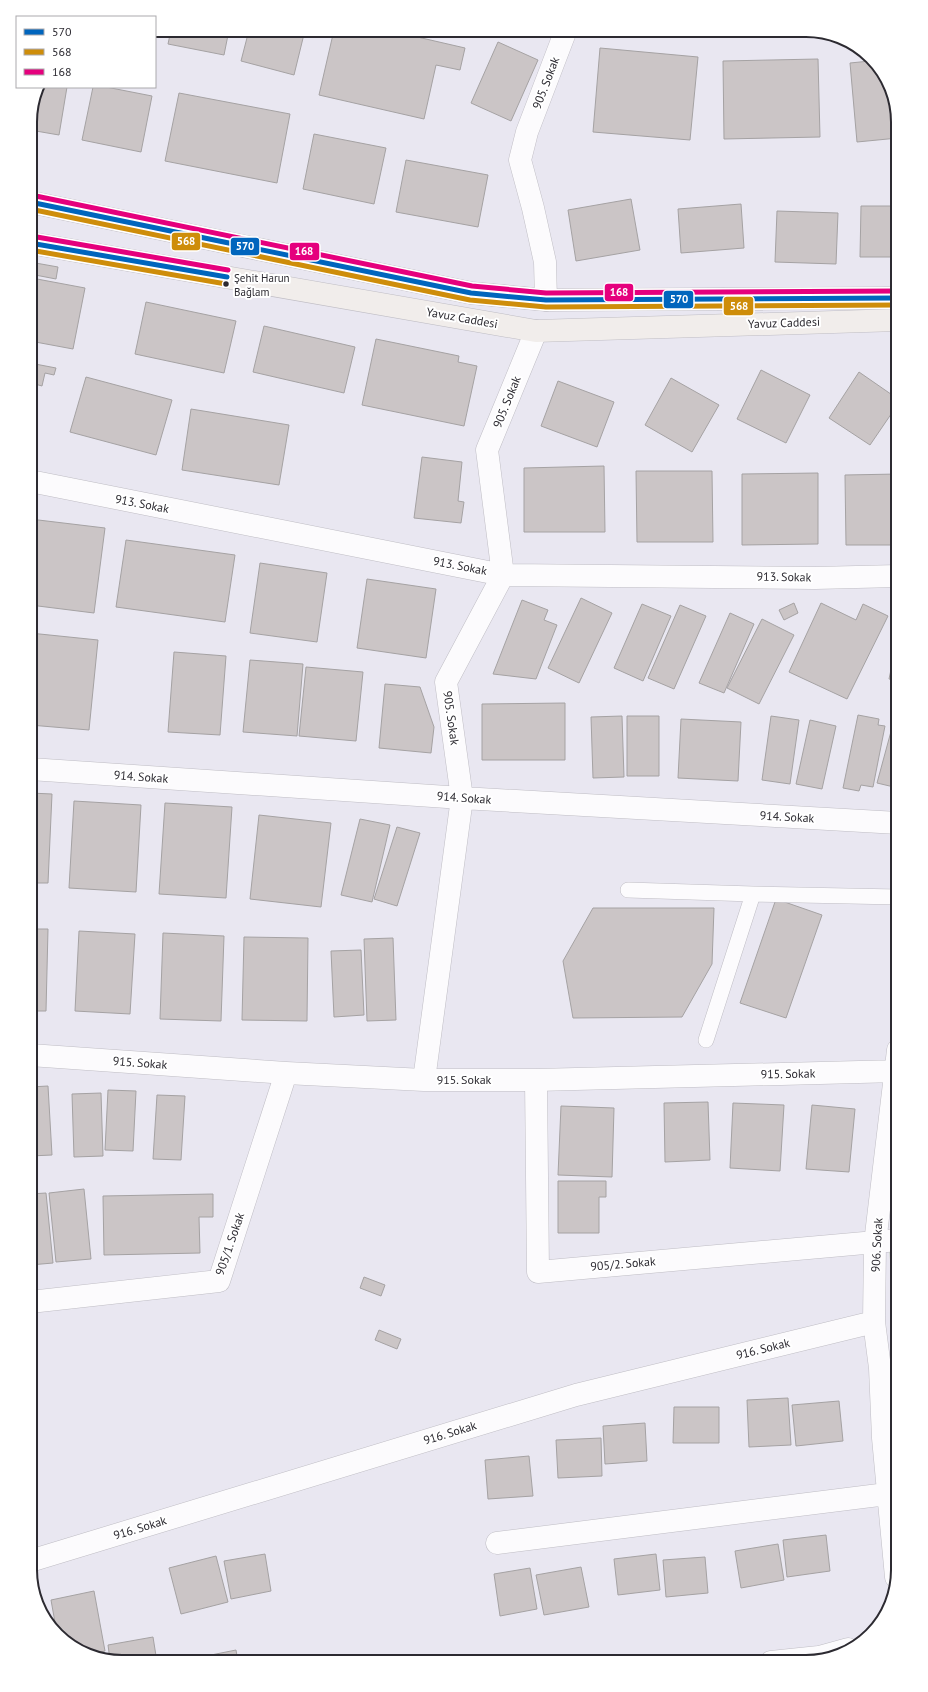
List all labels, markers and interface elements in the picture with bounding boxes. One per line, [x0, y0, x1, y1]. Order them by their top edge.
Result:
legend [16, 16, 156, 88]
text: 570 [52, 24, 72, 39]
text: 568 [52, 44, 72, 59]
street label: 905. Sokak [529, 54, 562, 111]
text: 168 [52, 64, 72, 79]
line badge: 568 [171, 232, 201, 251]
text: 568 [177, 234, 195, 248]
line badge: 570 [230, 237, 260, 256]
text: 570 [236, 239, 254, 253]
line badge: 168 [289, 242, 320, 261]
text: 168 [295, 244, 313, 258]
place label: Şehit Harun Bağlam [234, 271, 290, 299]
marker: Şehit Harun Bağlam [221, 279, 231, 289]
line badge: 168 [604, 283, 634, 302]
text: 168 [610, 285, 628, 299]
line badge: 570 [663, 290, 694, 309]
text: 570 [670, 292, 688, 306]
line badge: 568 [723, 296, 754, 316]
text: 568 [730, 299, 748, 313]
street label: Yavuz Caddesi [425, 304, 499, 331]
street label: Yavuz Caddesi [748, 314, 820, 331]
street label: 905. Sokak [489, 373, 524, 430]
street label: 913. Sokak [114, 491, 171, 516]
street label: 913. Sokak [432, 553, 489, 578]
street label: 913. Sokak [757, 569, 812, 584]
street label: 905. Sokak [440, 690, 463, 746]
street label: 914. Sokak [113, 767, 169, 786]
street label: 914. Sokak [436, 788, 492, 807]
street label: 914. Sokak [759, 808, 815, 825]
street label: 915. Sokak [112, 1053, 168, 1072]
street label: 915. Sokak [761, 1066, 816, 1081]
street label: 915. Sokak [437, 1072, 492, 1087]
street label: 905/1. Sokak [212, 1210, 247, 1277]
street label: 906. Sokak [868, 1217, 885, 1273]
street label: 905/2. Sokak [590, 1253, 656, 1274]
street label: 916. Sokak [735, 1335, 791, 1362]
street label: 916. Sokak [421, 1417, 478, 1448]
street label: 916. Sokak [111, 1512, 168, 1543]

